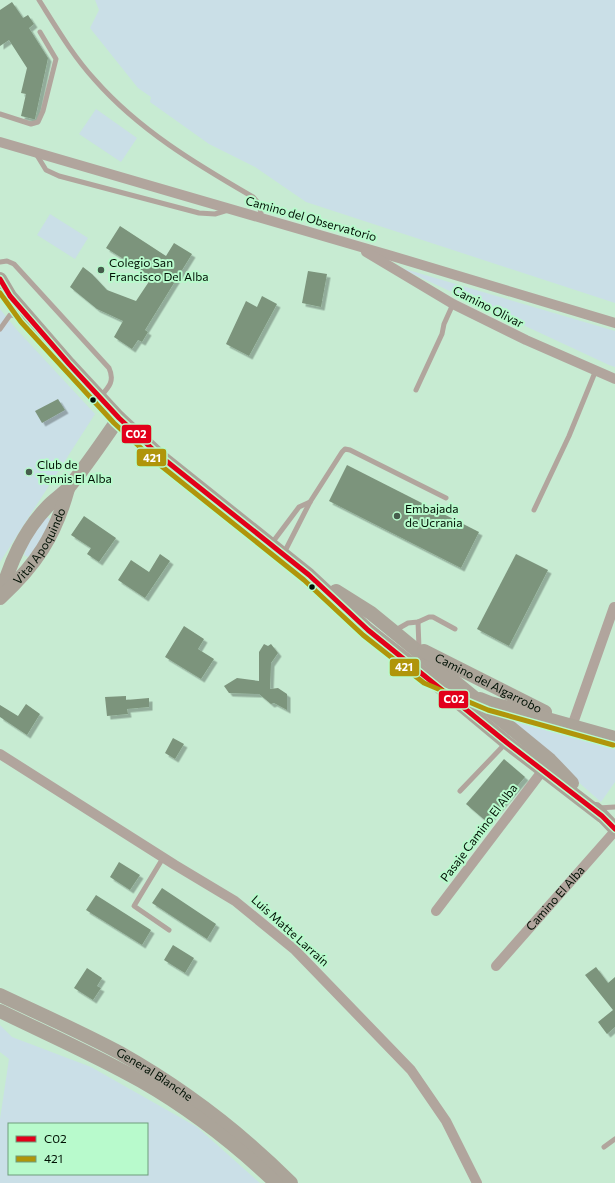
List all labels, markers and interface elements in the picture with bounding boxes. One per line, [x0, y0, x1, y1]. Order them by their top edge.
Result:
street label: Camino del Observatorio [244, 193, 378, 243]
place label: Colegio San Francisco Del Alba [109, 255, 209, 283]
marker: Colegio San Francisco Del Alba [96, 265, 106, 275]
street label: Camino Olivar [451, 282, 526, 330]
unlabelled marker [88, 395, 98, 405]
line badge: C02 [121, 424, 152, 444]
text: C02 [125, 427, 147, 440]
line badge: 421 [136, 448, 167, 467]
text: 421 [143, 451, 161, 464]
place label: Club de Tennis El Alba [37, 457, 112, 485]
marker: Club de Tennis El Alba [24, 467, 34, 477]
place label: Embajada de Ucrania [405, 501, 462, 529]
street label: Vital Apoquindo [10, 506, 68, 587]
marker: Embajada de Ucrania [392, 511, 402, 521]
unlabelled marker [307, 582, 317, 592]
street label: Camino del Algarrobo [433, 650, 545, 715]
line badge: 421 [389, 658, 420, 677]
text: 421 [395, 660, 413, 673]
line badge: C02 [438, 690, 469, 709]
text: C02 [443, 692, 465, 705]
street label: Pasaje Camino El Alba [437, 781, 520, 884]
street label: Camino El Alba [522, 863, 587, 933]
street label: Luis Matte Larraín [249, 892, 332, 969]
street label: General Blanche [114, 1044, 196, 1103]
legend [8, 1123, 148, 1175]
text: C02 [44, 1131, 67, 1145]
text: 421 [44, 1151, 63, 1165]

